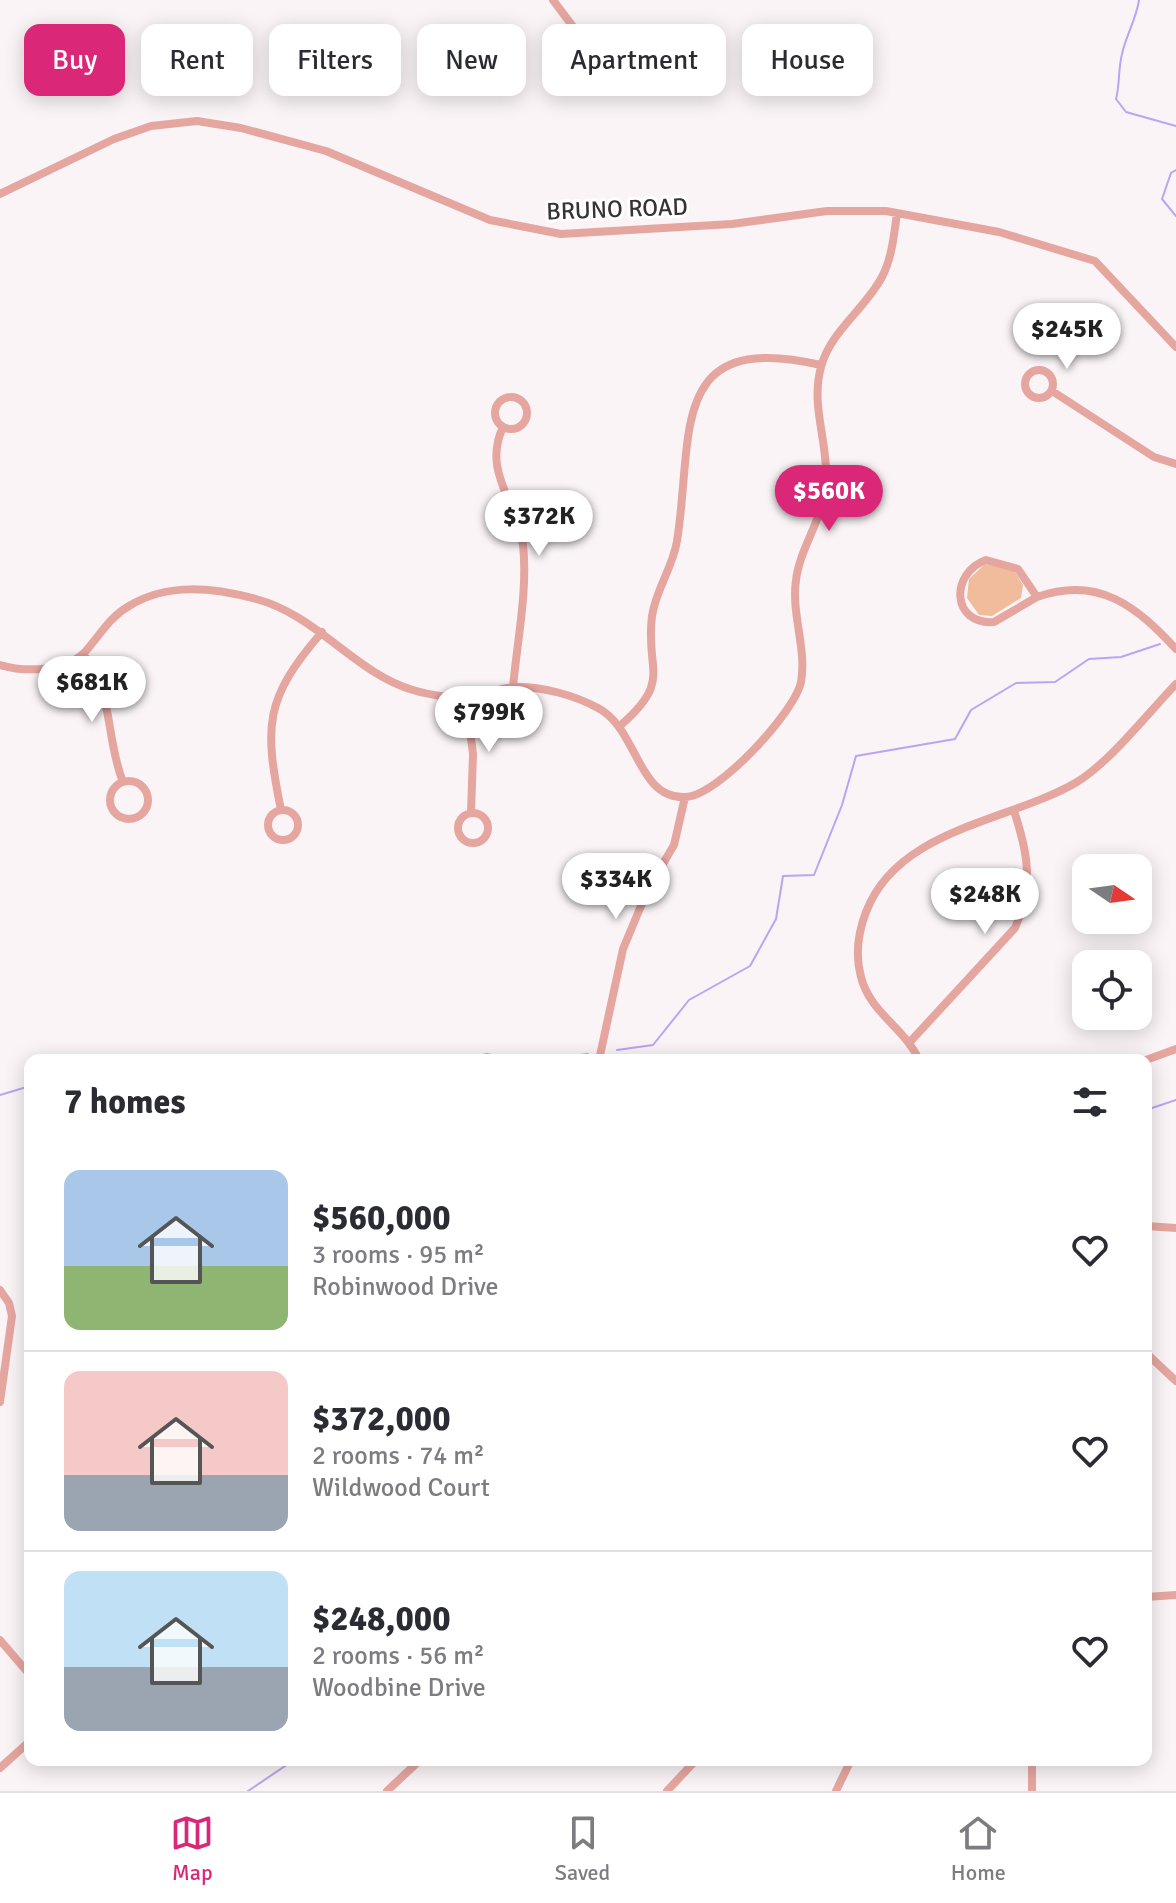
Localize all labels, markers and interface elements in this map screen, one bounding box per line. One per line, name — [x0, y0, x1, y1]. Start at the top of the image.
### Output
chip: Buy — [24, 24, 125, 96]
chip: Rent — [141, 24, 253, 96]
chip: Filters — [269, 24, 401, 96]
chip: New — [417, 24, 526, 96]
chip: Apartment — [542, 24, 726, 96]
chip: House — [742, 24, 873, 96]
street label: BRUNO ROAD — [546, 192, 688, 226]
pin: $245K — [1011, 303, 1123, 371]
text: $245K — [1031, 313, 1103, 345]
pin: $560K — [773, 465, 885, 533]
text: $560K — [793, 475, 865, 507]
pin: $372K — [483, 490, 595, 558]
text: $372K — [503, 500, 575, 532]
pin: $681K — [36, 656, 148, 724]
text: $681K — [56, 666, 128, 698]
pin: $799K — [433, 686, 545, 754]
text: $799K — [453, 696, 525, 728]
pin: $334K — [560, 853, 672, 921]
north arrow — [1072, 854, 1152, 934]
map controls — [1072, 854, 1152, 1030]
text: $334K — [580, 863, 652, 895]
pin: $248K — [929, 868, 1041, 936]
text: $248K — [949, 878, 1021, 910]
button: locate — [1072, 950, 1152, 1030]
icon: filters — [1068, 1080, 1112, 1124]
text: 7 homes — [64, 1081, 185, 1123]
text: $560,000 — [312, 1197, 451, 1239]
icon: home — [128, 1202, 224, 1298]
icon: heart — [1068, 1228, 1112, 1272]
text: 3 rooms · 95 m² — [312, 1239, 485, 1271]
text: Robinwood Drive — [312, 1271, 498, 1303]
text: $372,000 — [312, 1398, 451, 1440]
icon: home — [128, 1403, 224, 1499]
icon: heart — [1068, 1429, 1112, 1473]
text: 2 rooms · 74 m² — [312, 1440, 485, 1472]
text: Wildwood Court — [312, 1472, 490, 1504]
text: $248,000 — [312, 1598, 451, 1640]
icon: home — [128, 1603, 224, 1699]
icon: heart — [1068, 1629, 1112, 1673]
text: 2 rooms · 56 m² — [312, 1640, 485, 1672]
text: Woodbine Drive — [312, 1672, 486, 1704]
tab: Map — [170, 1811, 214, 1886]
tab: Saved — [555, 1811, 610, 1886]
tab: Home — [951, 1811, 1006, 1886]

